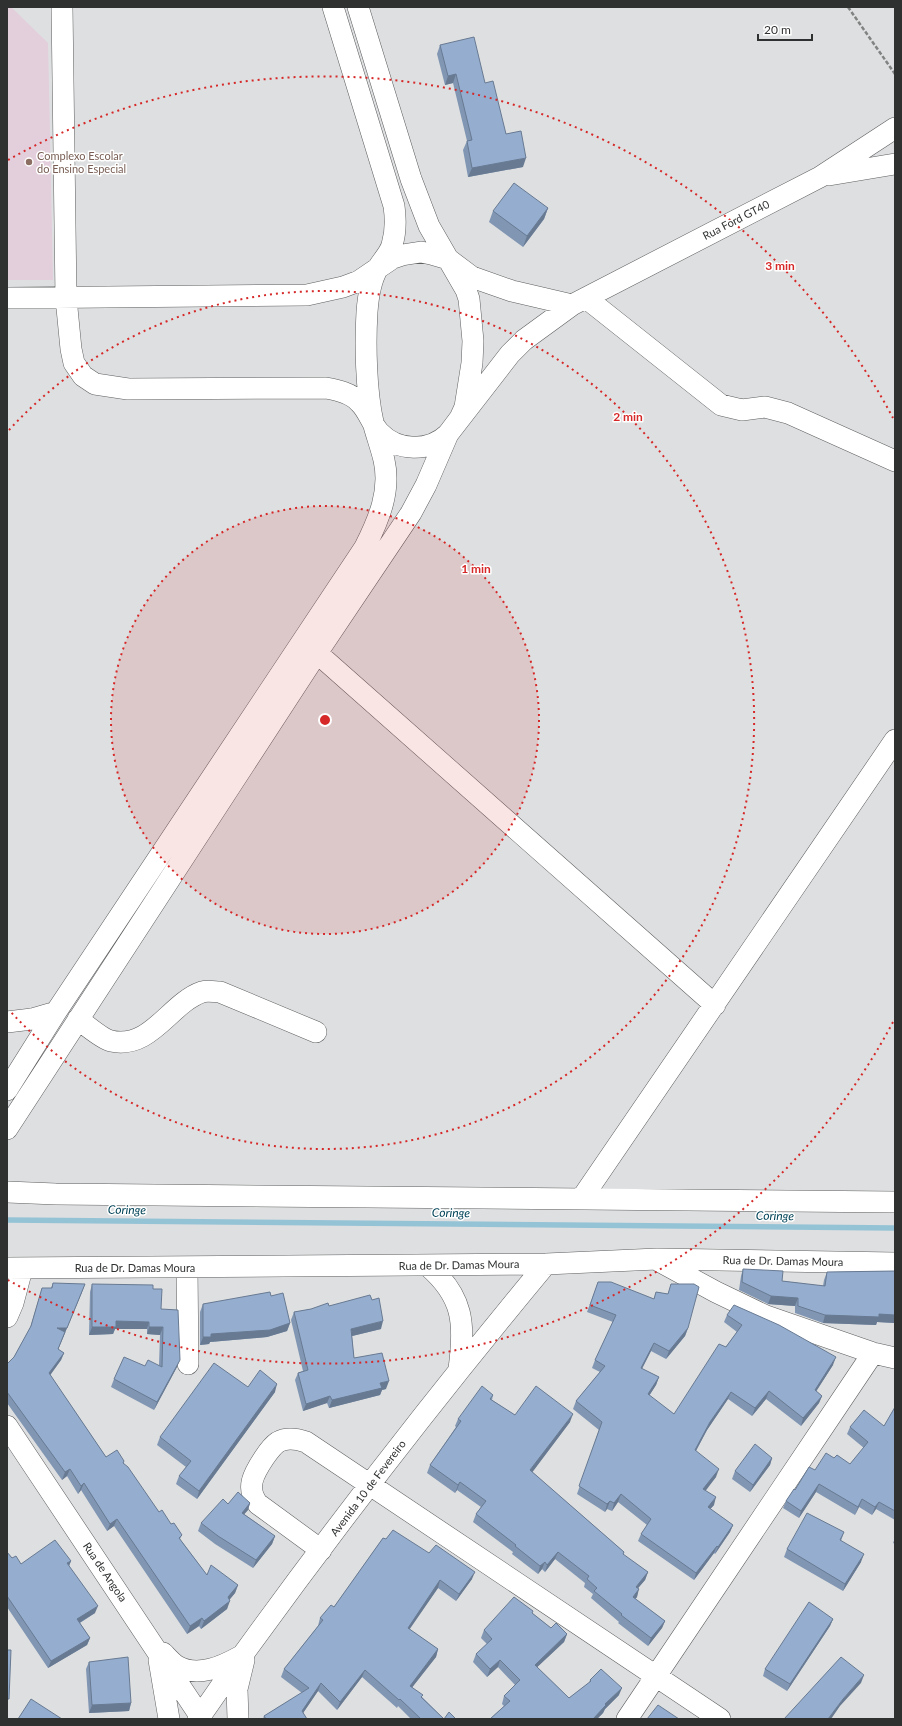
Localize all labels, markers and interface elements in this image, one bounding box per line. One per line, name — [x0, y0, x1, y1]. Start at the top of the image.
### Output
scale bar — [758, 16, 812, 42]
text: 20 m — [764, 22, 791, 37]
place label: Complexo Escolar do Ensino Especial — [37, 149, 126, 175]
marker: Complexo Escolar do Ensino Especial — [24, 157, 34, 167]
street label: Rua Ford GT40 — [700, 197, 772, 242]
text: 3 min — [765, 258, 795, 273]
text: 2 min — [613, 409, 643, 424]
text: 1 min — [461, 561, 491, 576]
centre of rings — [318, 713, 332, 727]
water label: Coringe — [108, 1202, 146, 1217]
water label: Coringe — [432, 1205, 470, 1220]
water label: Coringe — [756, 1208, 794, 1223]
street label: Rua de Dr. Damas Moura — [723, 1253, 843, 1268]
street label: Rua de Dr. Damas Moura — [399, 1257, 519, 1272]
street label: Rua de Dr. Damas Moura — [75, 1261, 195, 1274]
street label: Avenida 10 de Fevereiro — [327, 1437, 408, 1538]
street label: Rua de Angola — [81, 1539, 130, 1604]

